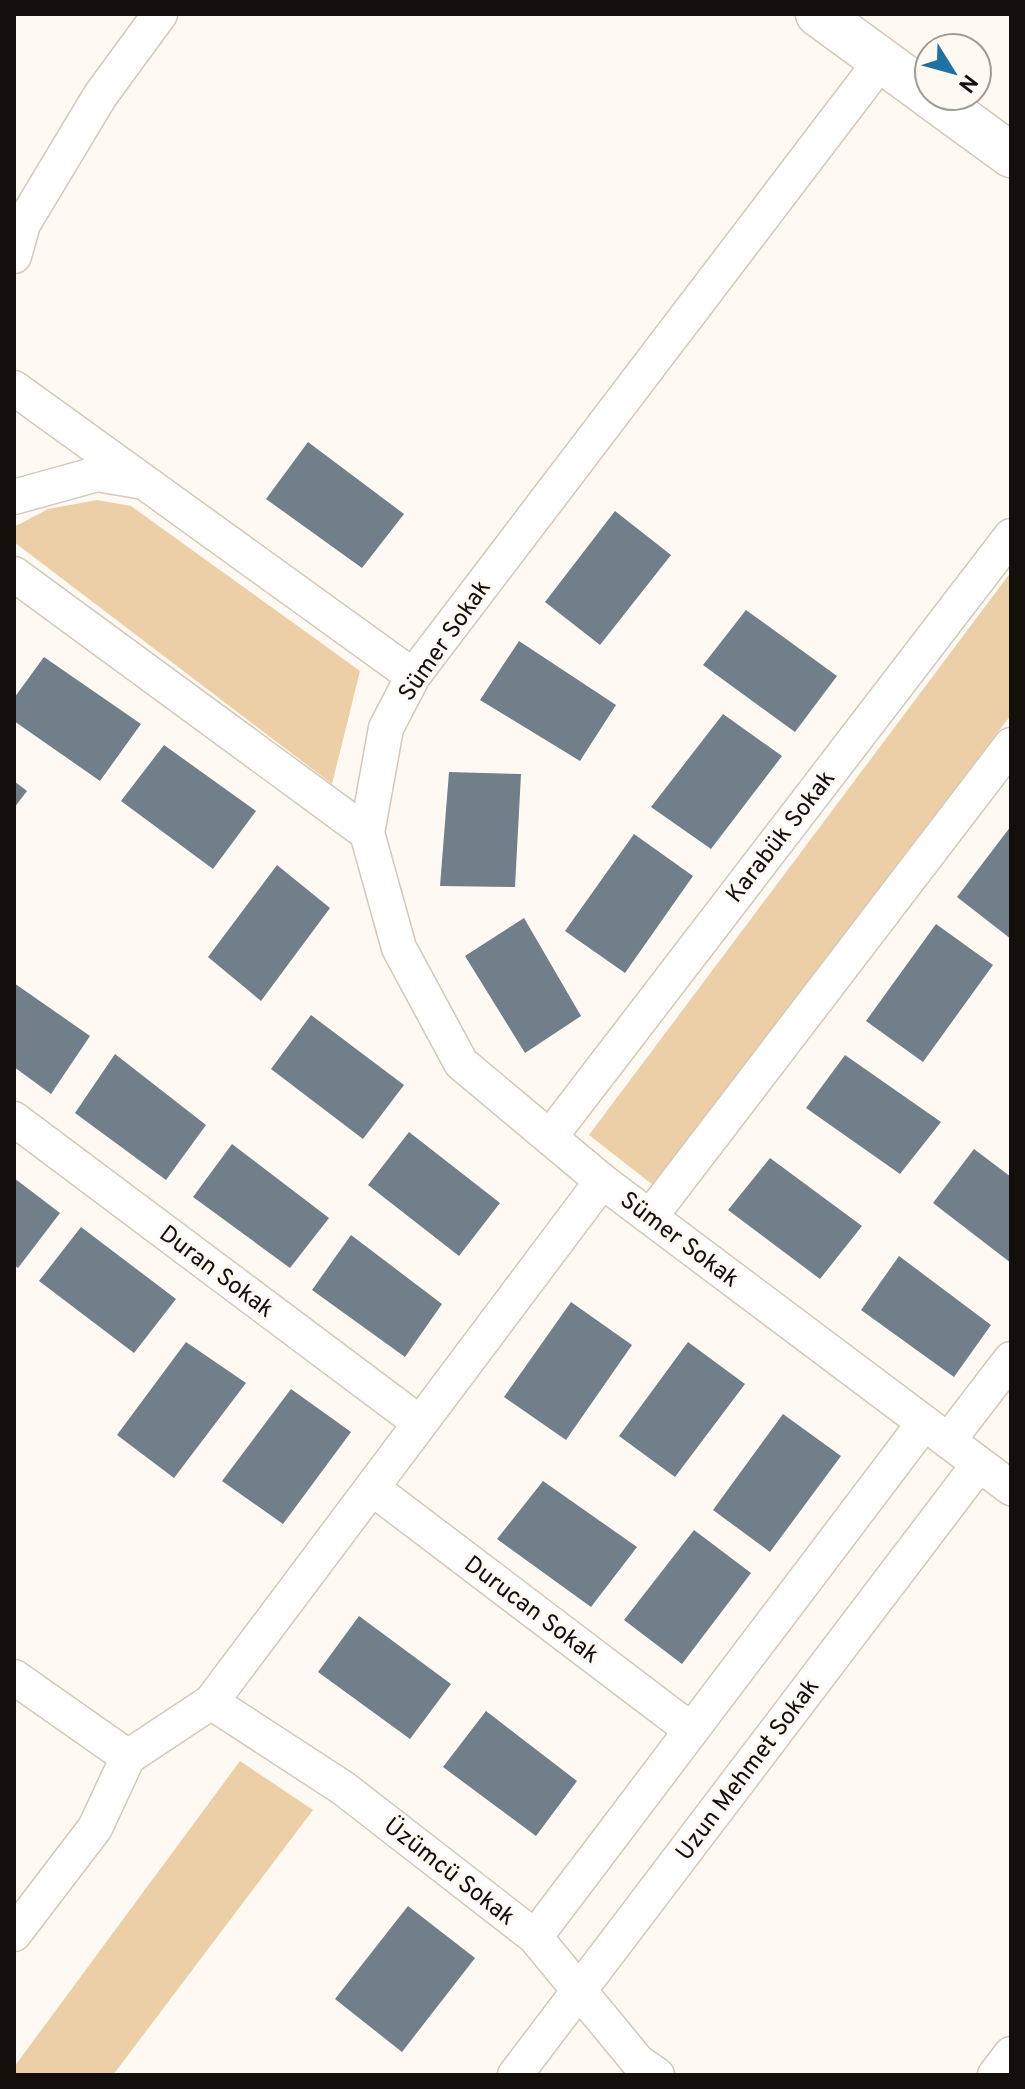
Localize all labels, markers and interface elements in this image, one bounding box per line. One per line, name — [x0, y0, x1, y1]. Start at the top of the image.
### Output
north arrow — [913, 32, 993, 112]
text: N — [951, 68, 983, 97]
street label: Sümer Sokak — [393, 575, 499, 708]
street label: Karabük Sokak — [720, 765, 843, 910]
street label: Sümer Sokak — [613, 1186, 744, 1295]
street label: Duran Sokak — [153, 1220, 279, 1325]
street label: Durucan Sokak — [457, 1550, 604, 1671]
street label: Uzun Mehmet Sokak — [670, 1673, 827, 1867]
street label: Üzümcü Sokak — [377, 1810, 522, 1933]

